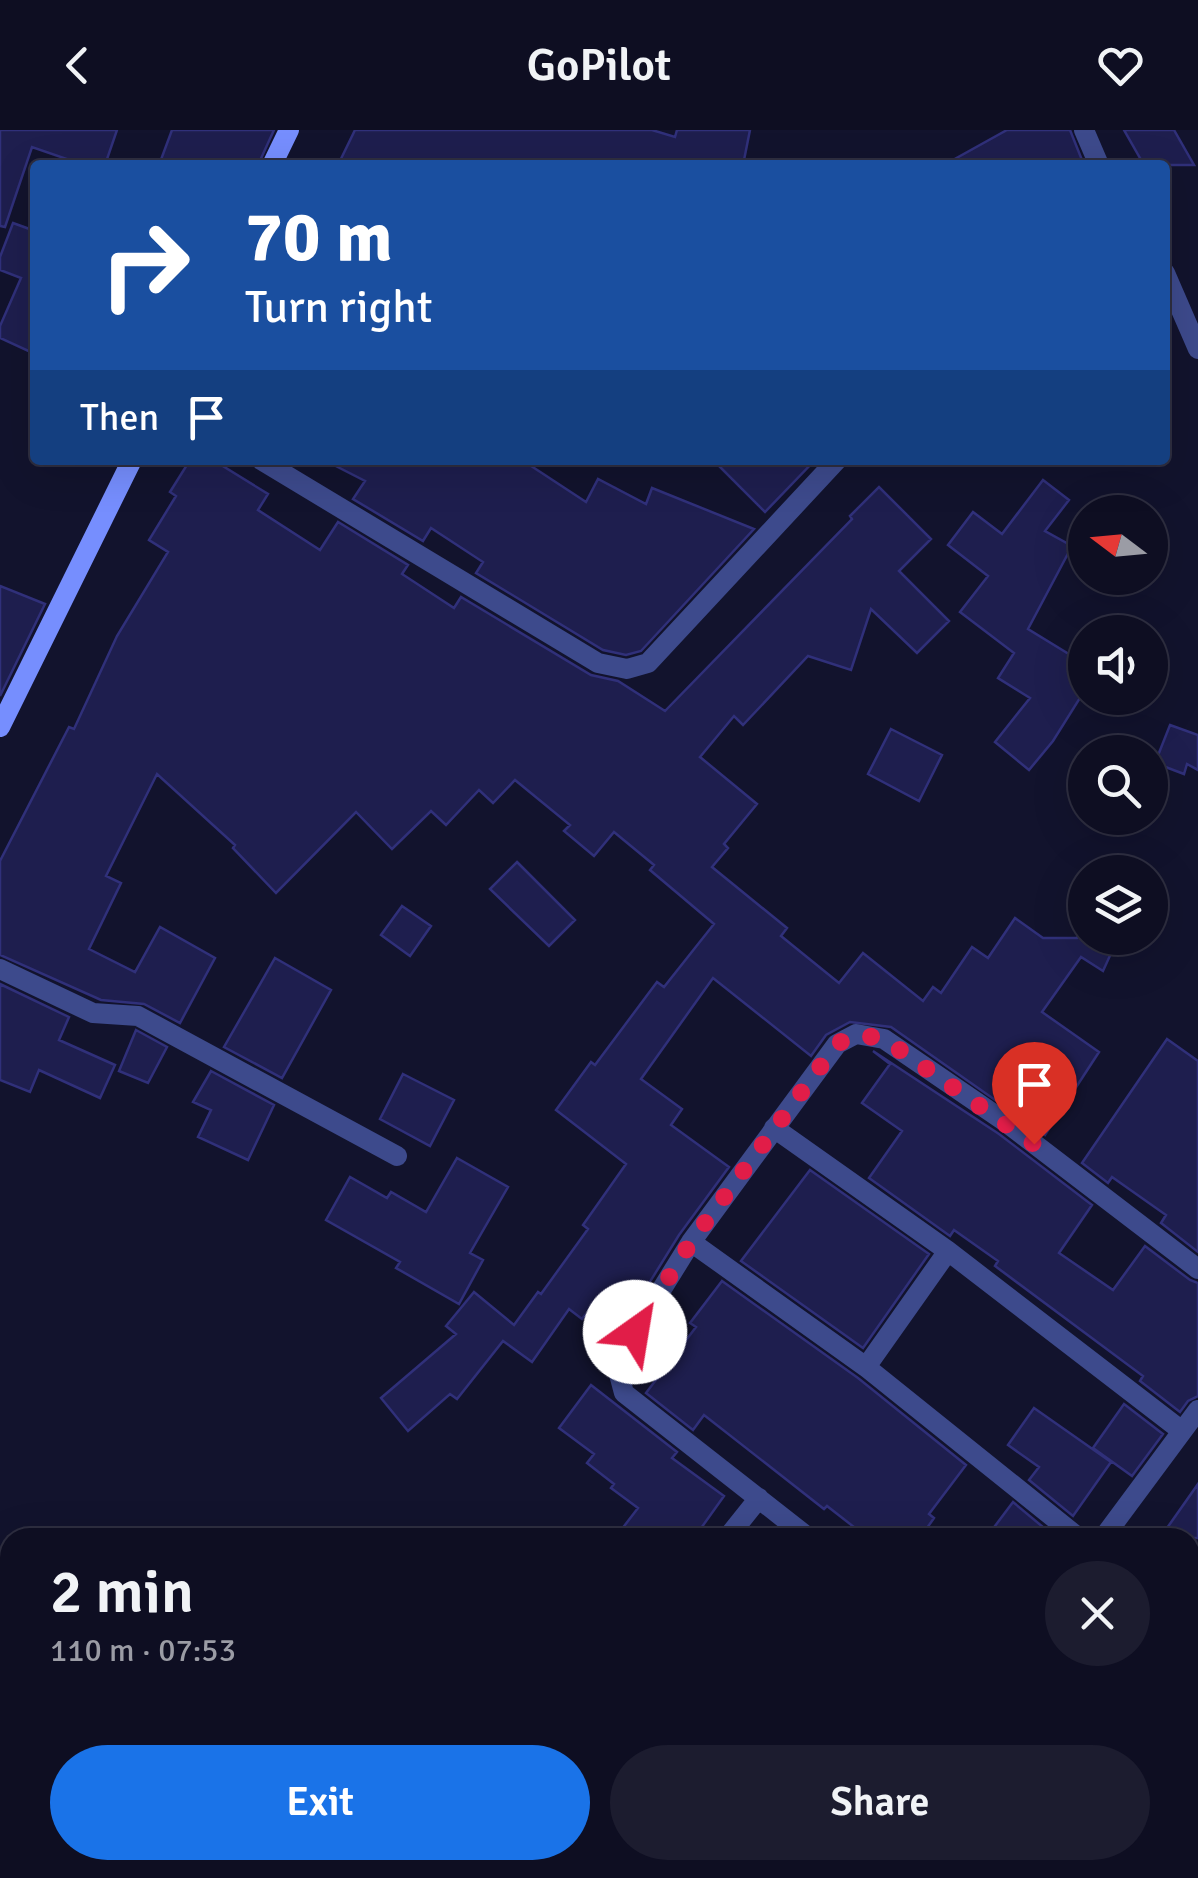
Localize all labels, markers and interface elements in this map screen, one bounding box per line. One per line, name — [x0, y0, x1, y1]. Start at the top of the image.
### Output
icon: back — [50, 38, 105, 93]
text: GoPilot — [527, 38, 671, 93]
icon: heart — [1093, 38, 1148, 93]
text: 70 m — [245, 194, 393, 280]
icon: right — [80, 200, 210, 330]
text: Turn right — [245, 280, 433, 335]
icon: arrive — [179, 390, 234, 445]
text: Then — [80, 394, 159, 441]
north arrow — [1068, 495, 1168, 595]
map controls — [1068, 495, 1168, 955]
button: sound — [1068, 615, 1168, 715]
button: search — [1068, 735, 1168, 835]
button: layers — [1068, 855, 1168, 955]
pin — [992, 1042, 1077, 1145]
icon: arrive — [1007, 1057, 1062, 1112]
position arrow — [583, 1280, 687, 1384]
text: 2 min — [50, 1556, 194, 1630]
button: close — [1045, 1561, 1150, 1666]
text: 110 m · 07:53 — [50, 1631, 236, 1670]
button: Exit — [50, 1745, 590, 1860]
button: Share — [610, 1745, 1150, 1860]

